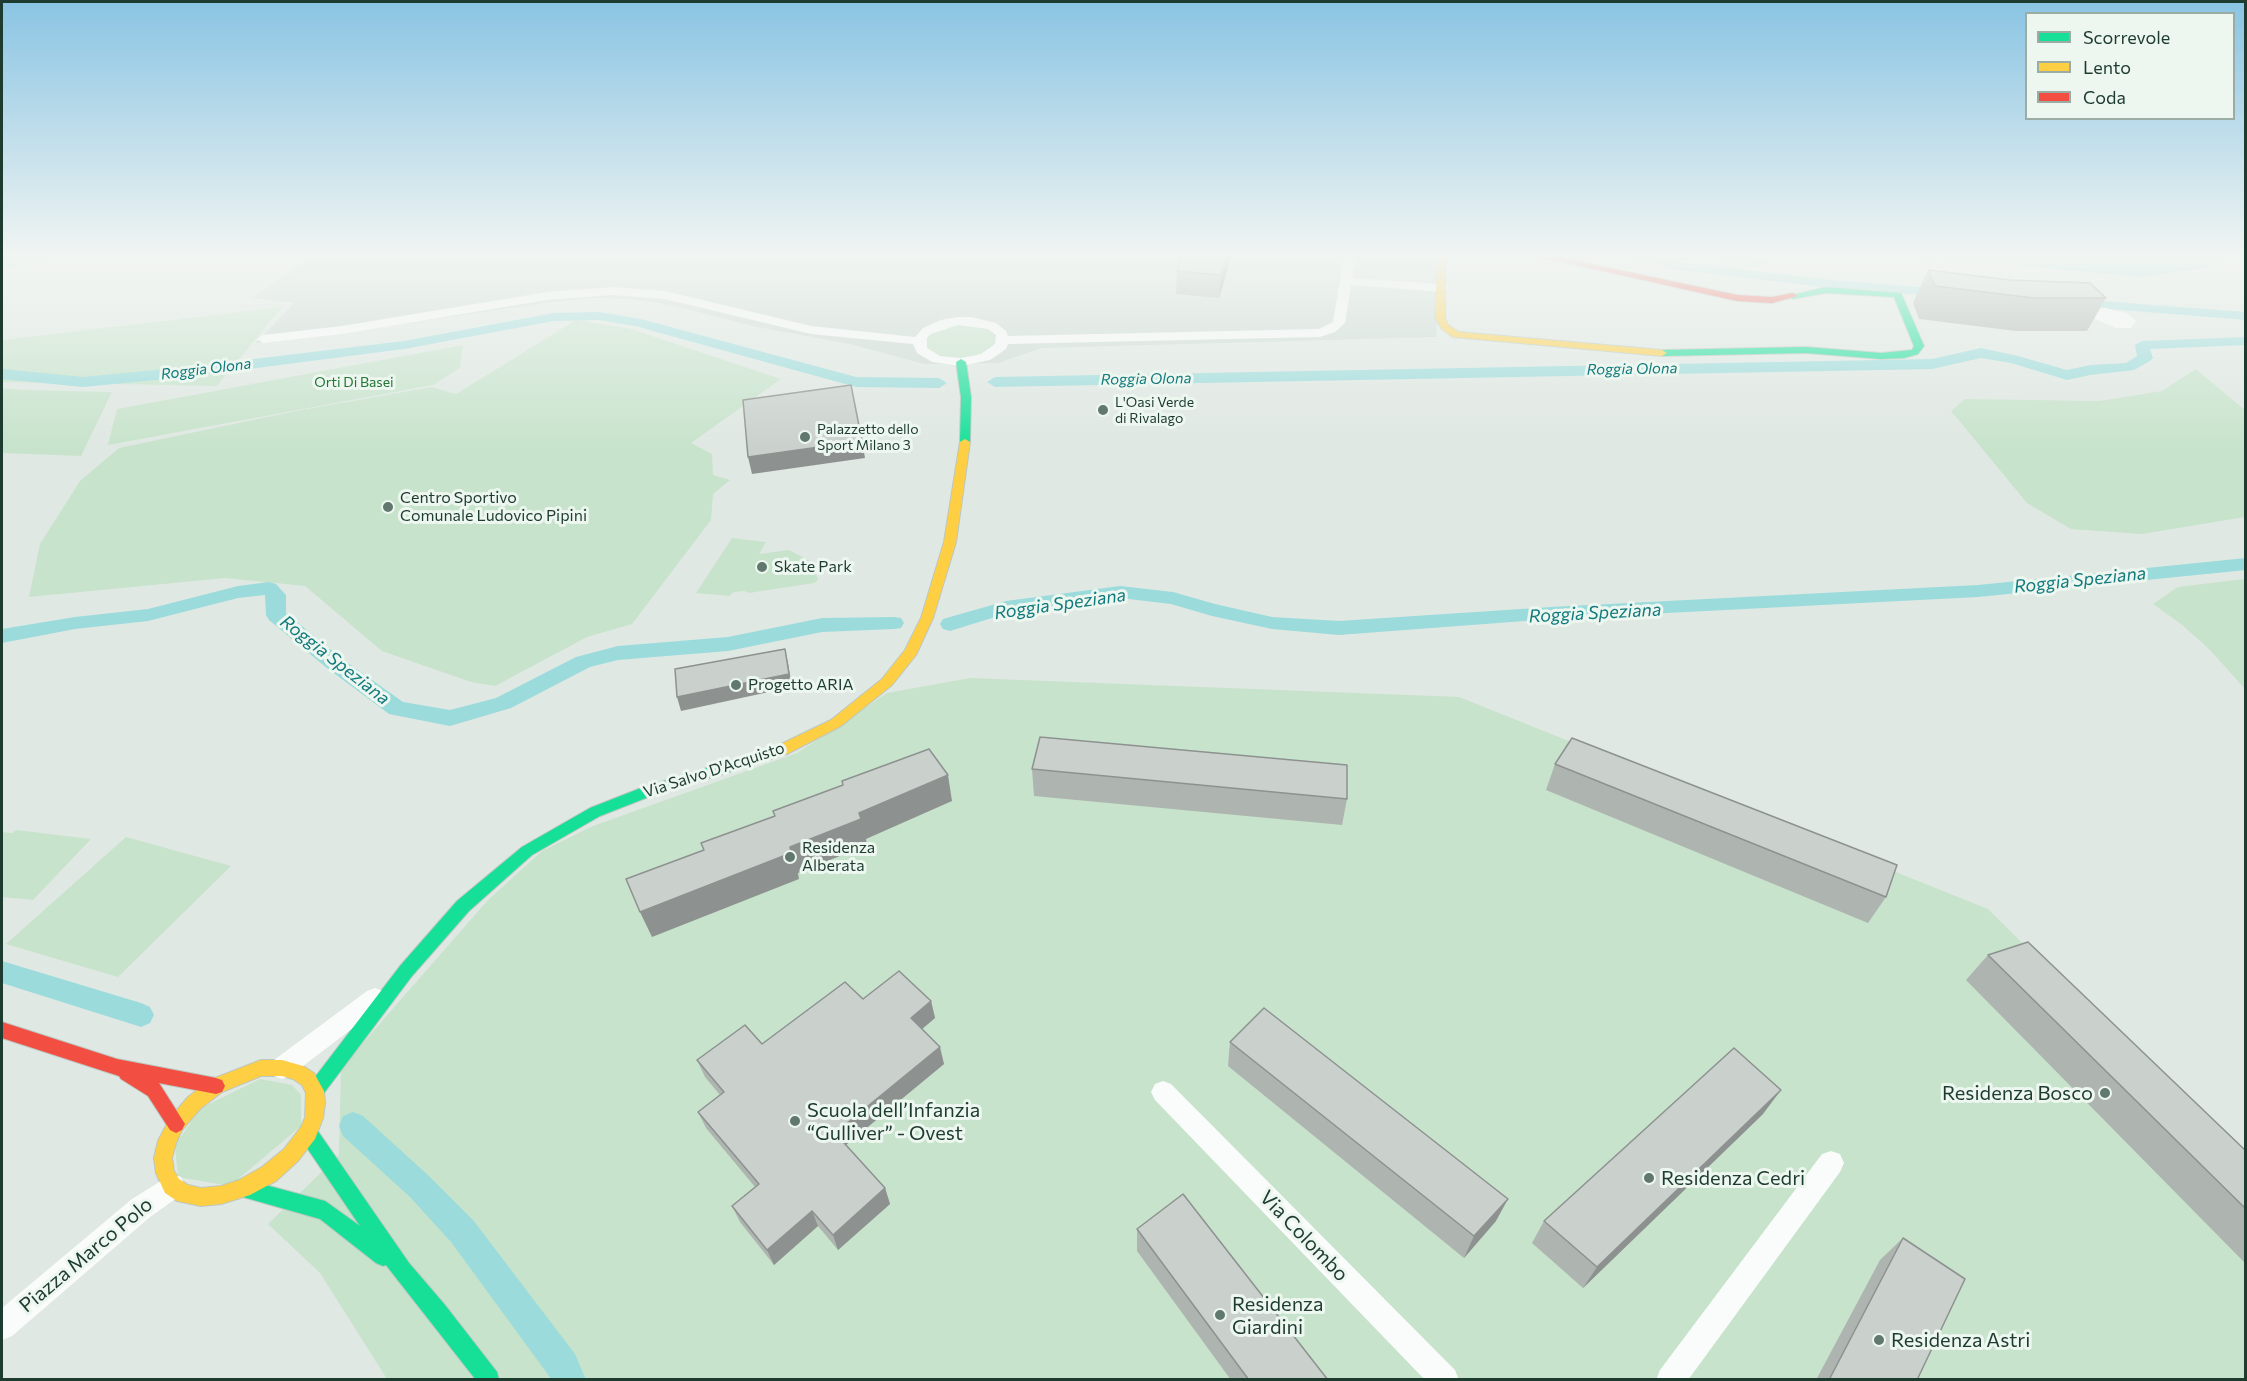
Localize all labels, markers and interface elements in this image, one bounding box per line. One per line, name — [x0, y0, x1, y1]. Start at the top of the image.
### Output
legend — [2025, 12, 2235, 120]
text: Scorrevole — [2083, 26, 2170, 48]
text: Lento — [2083, 56, 2131, 78]
text: Coda — [2083, 86, 2126, 108]
water label: Roggia Olona — [160, 355, 252, 383]
water label: Roggia Olona — [1586, 359, 1678, 379]
water label: Roggia Olona — [1100, 369, 1192, 389]
park label: Orti Di Basei — [314, 374, 394, 390]
place label: L'Oasi Verde di Rivalago — [1115, 394, 1194, 426]
marker: L'Oasi Verde di Rivalago — [1096, 403, 1110, 417]
place label: Palazzetto dello Sport Milano 3 — [817, 421, 919, 454]
marker: Palazzetto dello Sport Milano 3 — [798, 430, 812, 444]
place label: Centro Sportivo Comunale Ludovico Pipini — [400, 488, 587, 526]
marker: Centro Sportivo Comunale Ludovico Pipini — [381, 500, 395, 514]
place label: Skate Park — [774, 557, 852, 577]
marker: Skate Park — [755, 560, 769, 574]
water label: Roggia Speziana — [2013, 562, 2147, 598]
water label: Roggia Speziana — [993, 584, 1127, 624]
water label: Roggia Speziana — [1528, 599, 1662, 627]
water label: Roggia Speziana — [276, 611, 394, 709]
place label: Progetto ARIA — [748, 675, 853, 695]
marker: Progetto ARIA — [729, 678, 743, 692]
street label: Via Salvo D'Acquisto — [641, 738, 787, 802]
place label: Residenza Alberata — [802, 838, 875, 876]
marker: Residenza Alberata — [783, 850, 797, 864]
place label: Residenza Bosco — [1942, 1081, 2093, 1105]
marker: Residenza Bosco — [2098, 1086, 2112, 1100]
place label: Scuola dell’Infanzia “Gulliver” - Ovest — [807, 1098, 980, 1145]
marker: Scuola dell’Infanzia “Gulliver” - Ovest — [788, 1114, 802, 1128]
place label: Residenza Cedri — [1661, 1166, 1805, 1190]
marker: Residenza Cedri — [1642, 1171, 1656, 1185]
street label: Via Colombo — [1255, 1186, 1353, 1286]
street label: Piazza Marco Polo — [15, 1192, 157, 1318]
place label: Residenza Giardini — [1232, 1292, 1323, 1339]
marker: Residenza Giardini — [1213, 1308, 1227, 1322]
place label: Residenza Astri — [1891, 1328, 2031, 1352]
marker: Residenza Astri — [1872, 1333, 1886, 1347]

